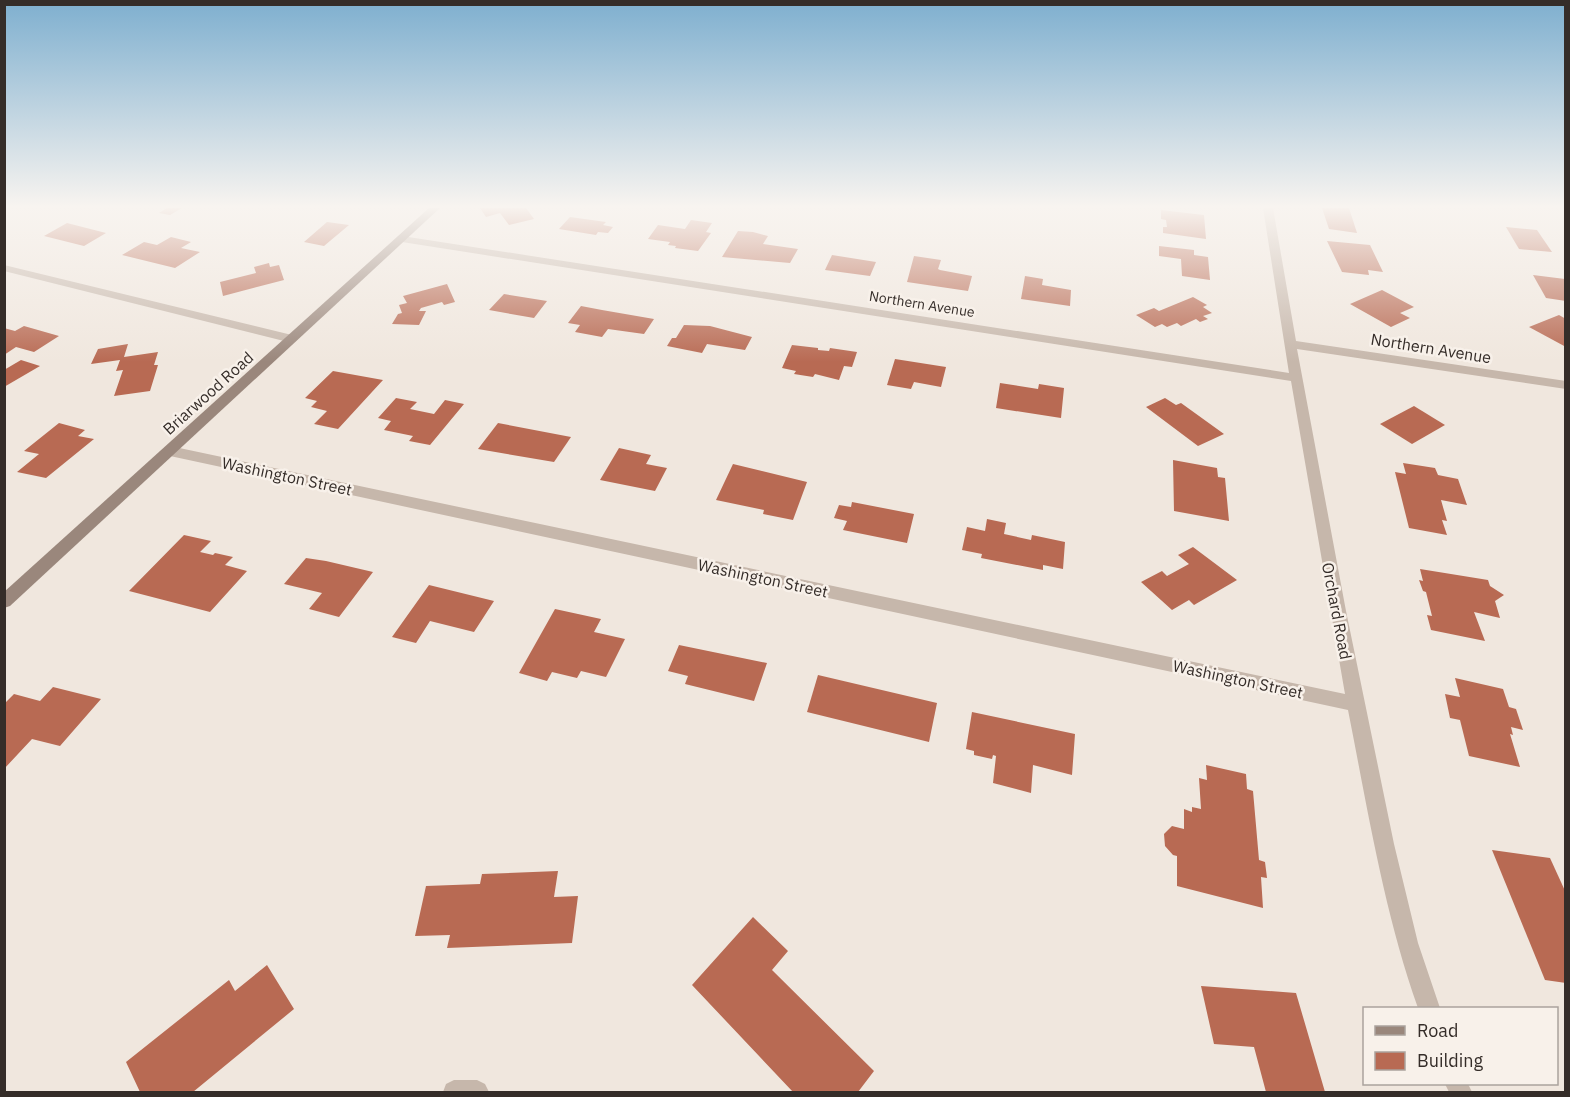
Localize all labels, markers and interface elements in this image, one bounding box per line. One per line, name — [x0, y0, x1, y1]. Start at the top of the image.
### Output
street label: Northern Avenue — [868, 287, 976, 321]
street label: Northern Avenue — [1369, 329, 1493, 367]
street label: Briarwood Road — [159, 347, 257, 439]
street label: Washington Street — [220, 452, 354, 500]
street label: Washington Street — [696, 554, 830, 602]
street label: Orchard Road — [1318, 561, 1356, 661]
street label: Washington Street — [1171, 655, 1305, 703]
legend — [1363, 1007, 1558, 1085]
text: Road — [1417, 1019, 1458, 1042]
text: Building — [1417, 1049, 1484, 1072]

